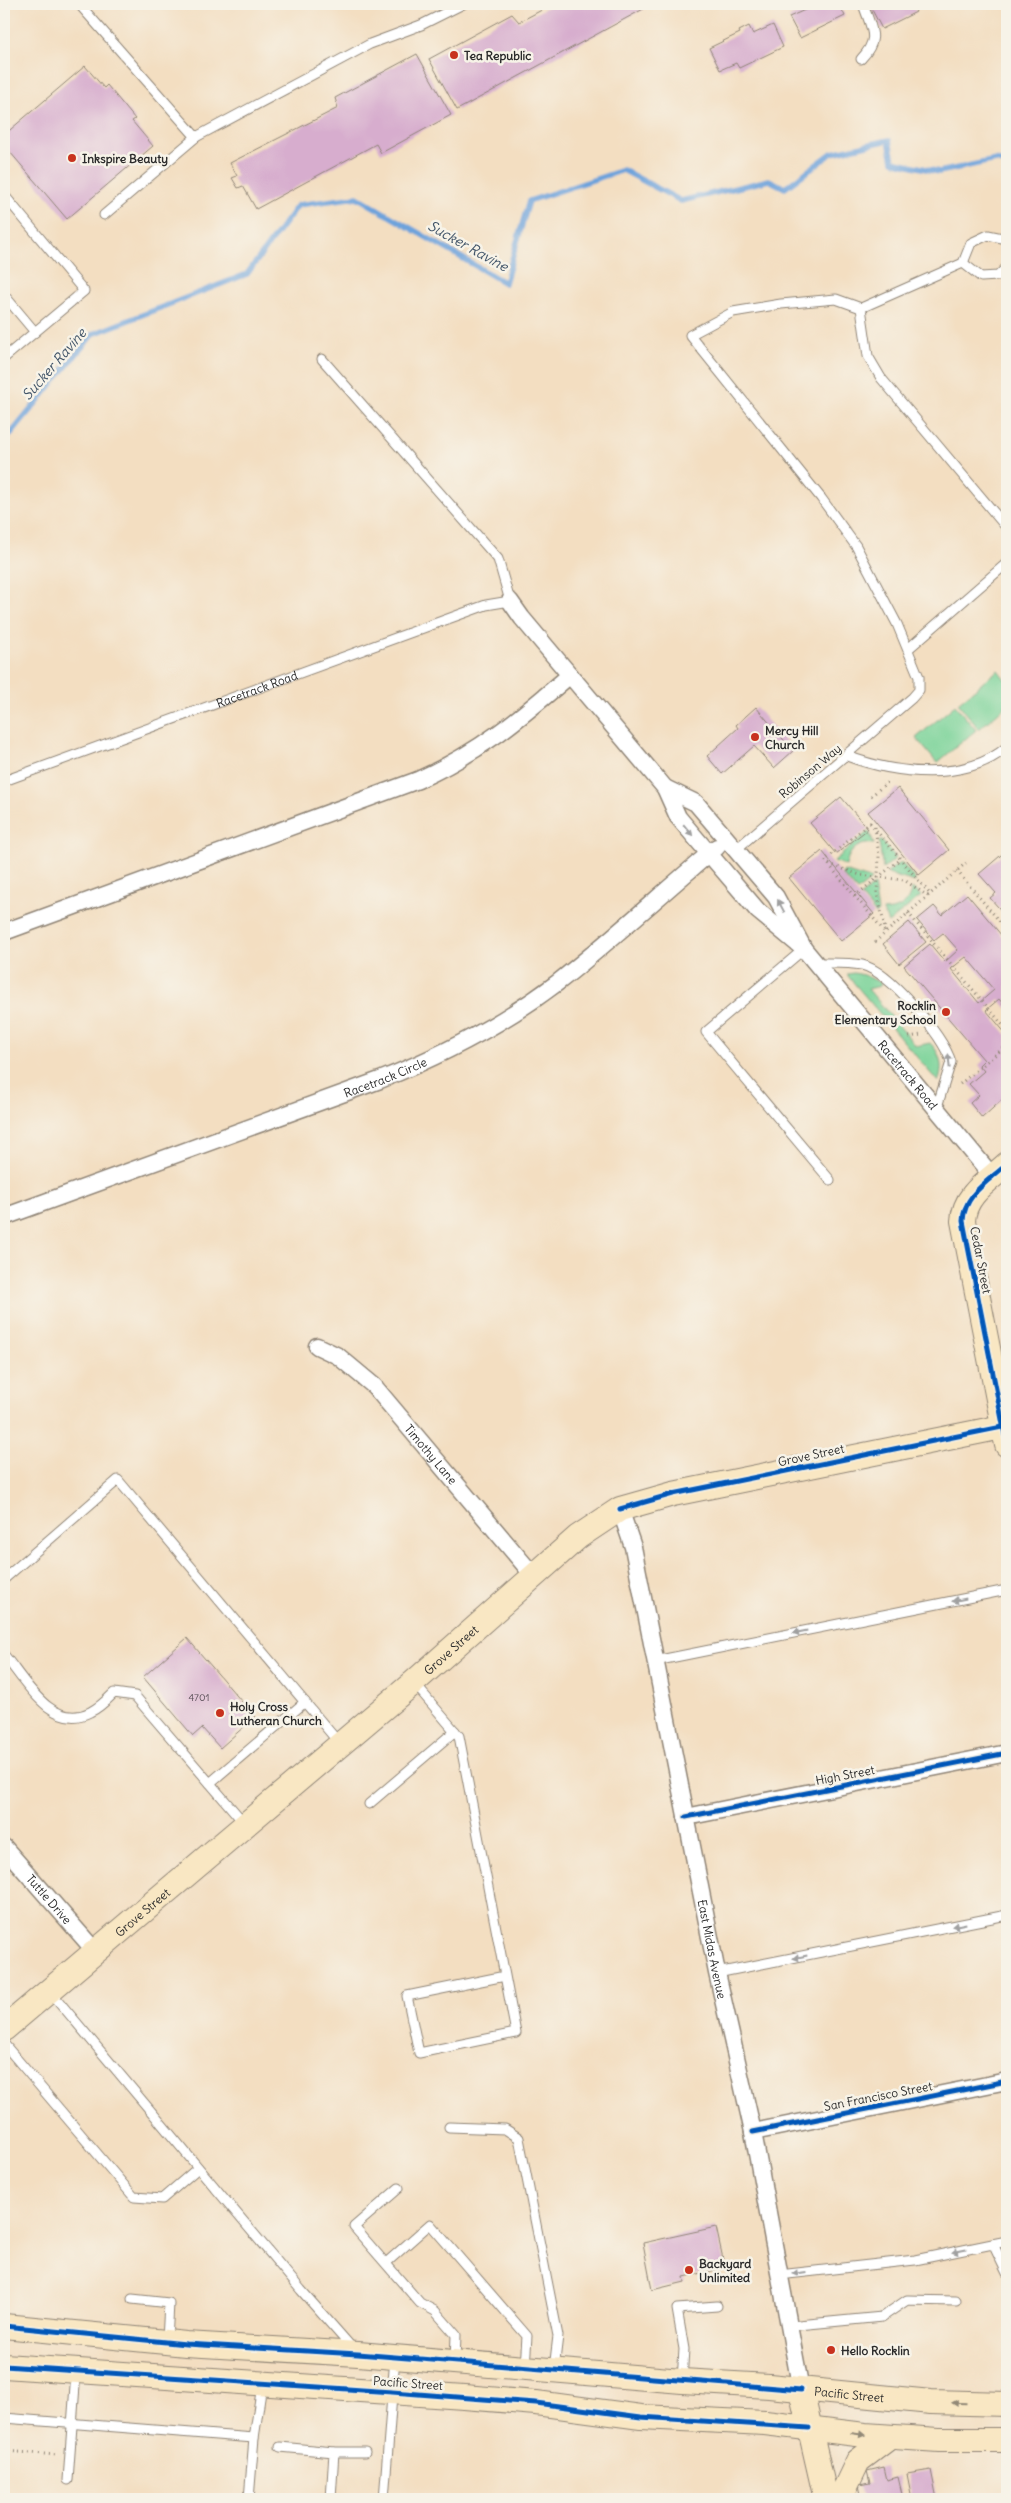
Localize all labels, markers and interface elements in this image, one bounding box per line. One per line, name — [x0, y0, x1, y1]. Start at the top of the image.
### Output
place label: Tea Republic — [464, 48, 531, 64]
marker: Tea Republic — [448, 49, 460, 61]
place label: Inkspire Beauty — [82, 151, 168, 167]
marker: Inkspire Beauty — [66, 152, 78, 164]
water label: Sucker Ravine — [425, 217, 513, 276]
water label: Sucker Ravine — [18, 323, 91, 404]
street label: Racetrack Road — [214, 667, 299, 710]
place label: Mercy Hill Church — [765, 723, 819, 752]
marker: Mercy Hill Church — [749, 731, 761, 743]
street label: Robinson Way — [776, 741, 844, 801]
one-way arrow — [683, 823, 694, 836]
one-way arrow — [777, 899, 786, 913]
place label: Rocklin Elementary School — [835, 998, 936, 1028]
marker: Rocklin Elementary School — [940, 1006, 952, 1018]
street label: Racetrack Road — [875, 1037, 941, 1112]
one-way arrow — [945, 1052, 953, 1068]
street label: Racetrack Circle — [341, 1054, 429, 1100]
street label: Cedar Street — [967, 1225, 995, 1295]
street label: Timothy Lane — [402, 1421, 461, 1487]
street label: Grove Street — [776, 1441, 846, 1469]
one-way arrow — [951, 1596, 967, 1604]
street label: Grove Street — [420, 1622, 481, 1678]
one-way arrow — [793, 1628, 808, 1636]
house number: 4701 — [188, 1691, 210, 1704]
place label: Holy Cross Lutheran Church — [230, 1699, 322, 1728]
marker: Holy Cross Lutheran Church — [214, 1707, 226, 1719]
street label: High Street — [814, 1762, 876, 1788]
street label: Tuttle Drive — [24, 1871, 75, 1927]
street label: Grove Street — [112, 1885, 173, 1940]
street label: East Midas Avenue — [695, 1898, 730, 2000]
one-way arrow — [952, 1921, 967, 1929]
one-way arrow — [793, 1953, 808, 1961]
street label: San Francisco Street — [823, 2078, 933, 2114]
one-way arrow — [951, 2247, 967, 2255]
place label: Backyard Unlimited — [699, 2256, 751, 2285]
marker: Backyard Unlimited — [683, 2264, 695, 2276]
one-way arrow — [790, 2269, 806, 2277]
place label: Hello Rocklin — [841, 2343, 910, 2358]
marker: Hello Rocklin — [825, 2344, 837, 2356]
street label: Pacific Street — [372, 2373, 444, 2393]
street label: Pacific Street — [813, 2383, 885, 2405]
one-way arrow — [950, 2399, 966, 2407]
one-way arrow — [850, 2430, 866, 2438]

